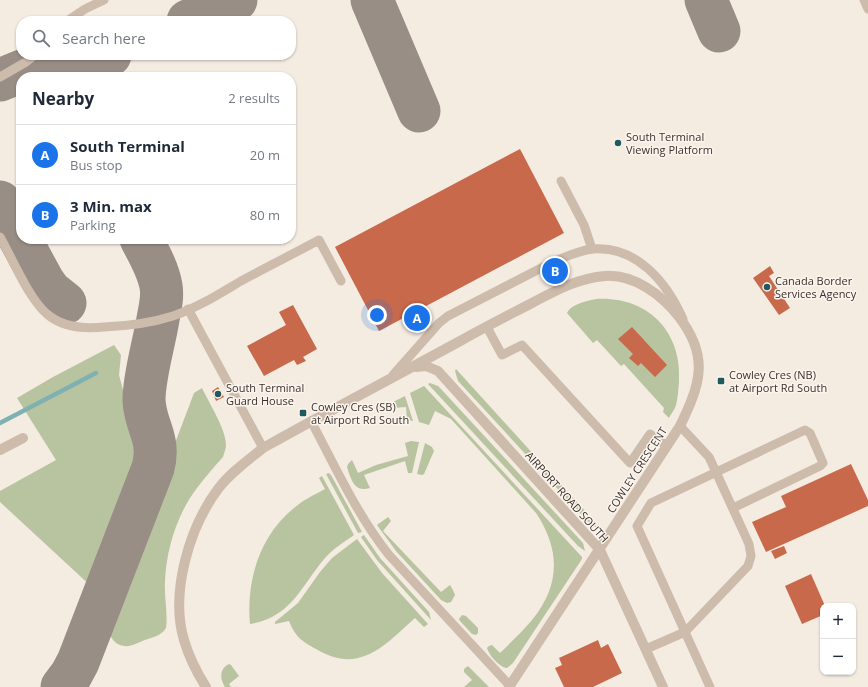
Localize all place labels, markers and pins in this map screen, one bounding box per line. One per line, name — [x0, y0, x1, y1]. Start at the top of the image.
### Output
place label: South Terminal Viewing Platform — [626, 129, 713, 157]
marker: South Terminal Viewing Platform — [613, 138, 623, 148]
pin: B — [542, 256, 568, 286]
place label: Canada Border Services Agency — [775, 273, 857, 301]
marker: Canada Border Services Agency — [762, 282, 772, 292]
pin: A — [404, 303, 430, 333]
place label: Cowley Cres (NB) at Airport Rd South — [729, 367, 827, 395]
marker: Cowley Cres (NB) at Airport Rd South — [716, 376, 726, 386]
place label: South Terminal Guard House — [226, 380, 304, 408]
marker: South Terminal Guard House — [213, 389, 223, 399]
place label: Cowley Cres (SB) at Airport Rd South — [311, 399, 409, 427]
marker: Cowley Cres (SB) at Airport Rd South — [298, 408, 308, 418]

